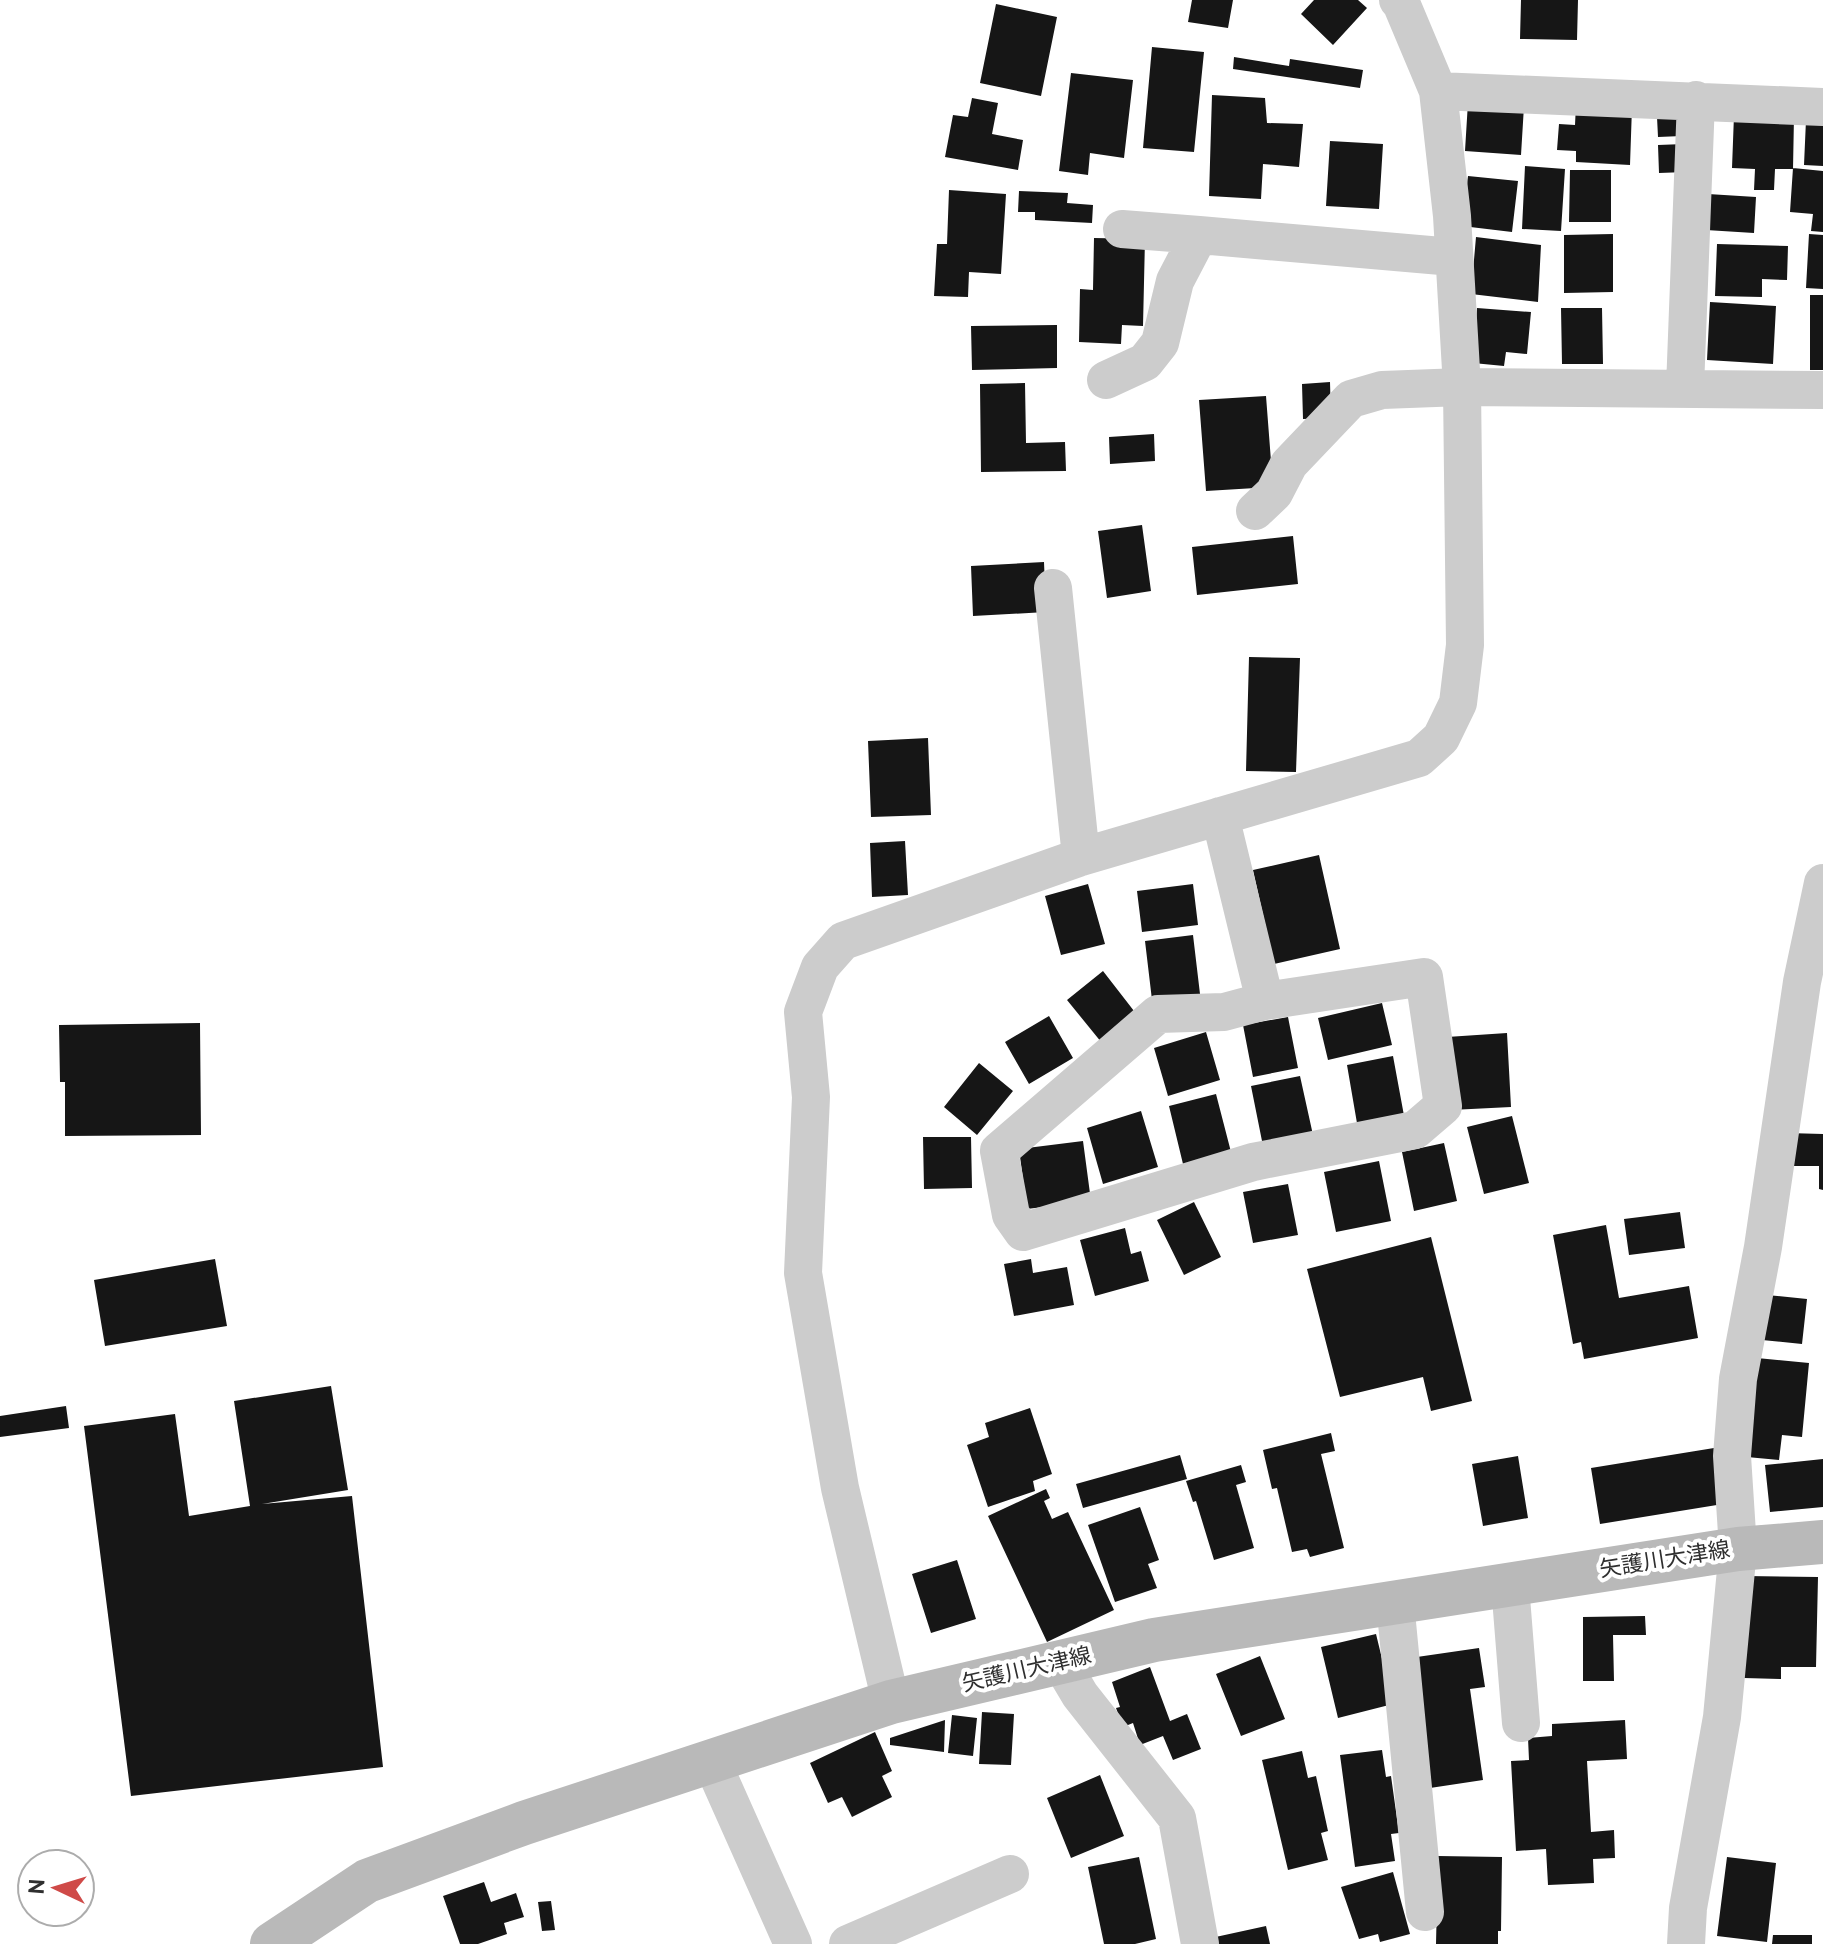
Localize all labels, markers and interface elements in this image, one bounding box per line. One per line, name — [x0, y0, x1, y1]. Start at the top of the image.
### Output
street label: 矢護川大津線 — [1598, 1537, 1732, 1585]
street label: 矢護川大津線 — [960, 1643, 1094, 1699]
north arrow — [16, 1848, 96, 1928]
text: N — [25, 1878, 53, 1896]

